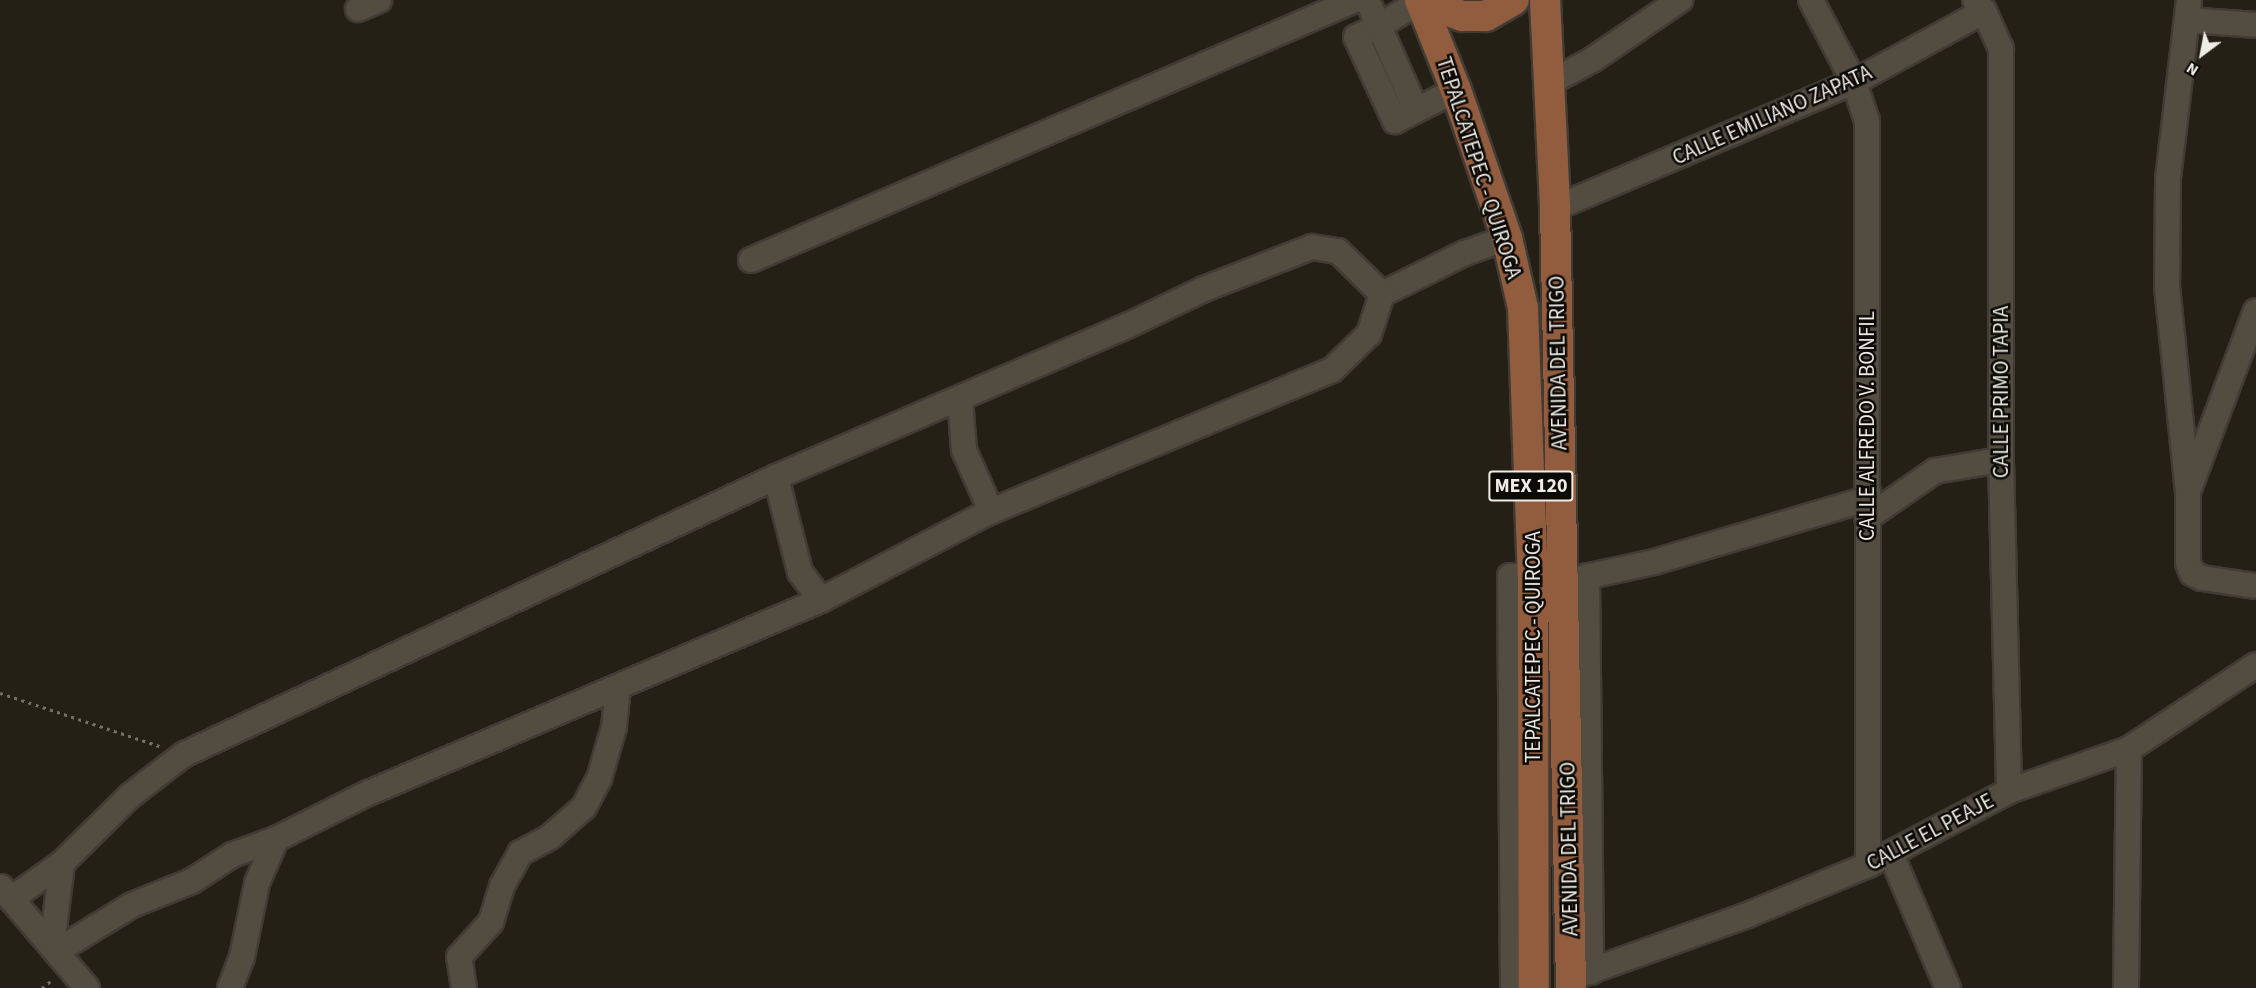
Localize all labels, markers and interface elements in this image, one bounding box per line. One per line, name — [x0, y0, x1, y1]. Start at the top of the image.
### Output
north arrow — [2172, 24, 2232, 84]
street label: TEPALCATEPEC - QUIROGA — [1431, 54, 1527, 282]
text: N — [2182, 57, 2203, 81]
street label: CALLE EMILIANO ZAPATA — [1669, 60, 1875, 170]
street label: AVENIDA DEL TRIGO — [1544, 276, 1572, 450]
street label: CALLE PRIMO TAPIA — [1988, 306, 2014, 478]
street label: CALLE ALFREDO V. BONFIL — [1854, 311, 1880, 541]
road number: MEX 120 — [1488, 469, 1574, 503]
street label: TEPALCATEPEC - QUIROGA — [1520, 531, 1546, 763]
street label: AVENIDA DEL TRIGO — [1555, 762, 1583, 936]
street label: CALLE EL PEAJE — [1862, 788, 1998, 876]

